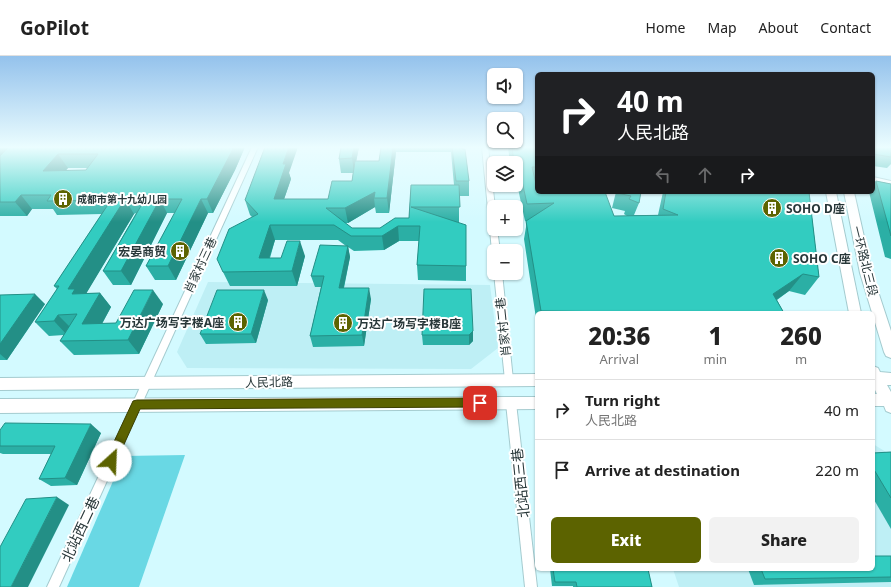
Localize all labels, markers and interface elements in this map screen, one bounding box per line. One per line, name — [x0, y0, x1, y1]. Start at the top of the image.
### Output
text: GoPilot — [20, 15, 89, 41]
text: Home — [646, 18, 685, 37]
text: Map — [707, 18, 737, 37]
text: About — [759, 18, 798, 37]
text: Contact — [820, 18, 871, 37]
map controls — [487, 68, 523, 280]
button: sound — [487, 68, 523, 104]
text: 40 m — [617, 82, 684, 120]
icon: right — [551, 88, 603, 140]
button: search — [487, 112, 523, 148]
text: 人民北路 — [617, 120, 689, 144]
button: layers — [487, 156, 523, 192]
icon: left — [652, 164, 674, 186]
icon: ahead — [694, 164, 716, 186]
icon: right — [736, 164, 758, 186]
building icon: 成都市第十九幼儿园 — [52, 188, 74, 210]
place label: 成都市第十九幼儿园 — [77, 192, 167, 206]
building icon: SOHO D座 — [761, 197, 783, 219]
button: + — [487, 200, 523, 236]
place label: SOHO D座 — [786, 200, 845, 217]
street label: 一环路北三段 — [848, 224, 882, 298]
street label: 肖家村三巷 — [180, 234, 220, 296]
building icon: 宏晏商贸 — [169, 240, 191, 262]
place label: 宏晏商贸 — [118, 243, 166, 260]
button: − — [487, 244, 523, 280]
building icon: SOHO C座 — [768, 247, 790, 269]
place label: SOHO C座 — [793, 250, 851, 267]
street label: 肖家村二巷 — [491, 296, 515, 358]
building icon: 万达广场写字楼A座 — [227, 311, 249, 333]
building icon: 万达广场写字楼B座 — [332, 312, 354, 334]
place label: 万达广场写字楼A座 — [120, 314, 224, 331]
place label: 万达广场写字楼B座 — [357, 315, 461, 332]
text: 20:36 — [588, 319, 650, 352]
text: 1 — [708, 319, 722, 352]
text: 260 — [780, 319, 822, 352]
text: Arrival — [599, 350, 639, 368]
text: min — [704, 350, 727, 368]
text: m — [795, 350, 807, 368]
street label: 人民北路 — [245, 373, 293, 391]
pin — [463, 386, 497, 420]
text: Turn right — [585, 390, 660, 410]
icon: arrive — [469, 392, 491, 414]
icon: right — [551, 399, 573, 421]
text: 40 m — [824, 400, 859, 420]
text: 人民北路 — [585, 411, 637, 429]
position arrow — [90, 440, 132, 482]
street label: 北站西三巷 — [507, 447, 533, 519]
icon: arrive — [551, 459, 573, 481]
text: Arrive at destination — [585, 460, 740, 480]
text: 220 m — [815, 460, 859, 480]
street label: 北站西二巷 — [57, 493, 103, 565]
button: Exit — [551, 517, 701, 563]
button: Share — [709, 517, 859, 563]

